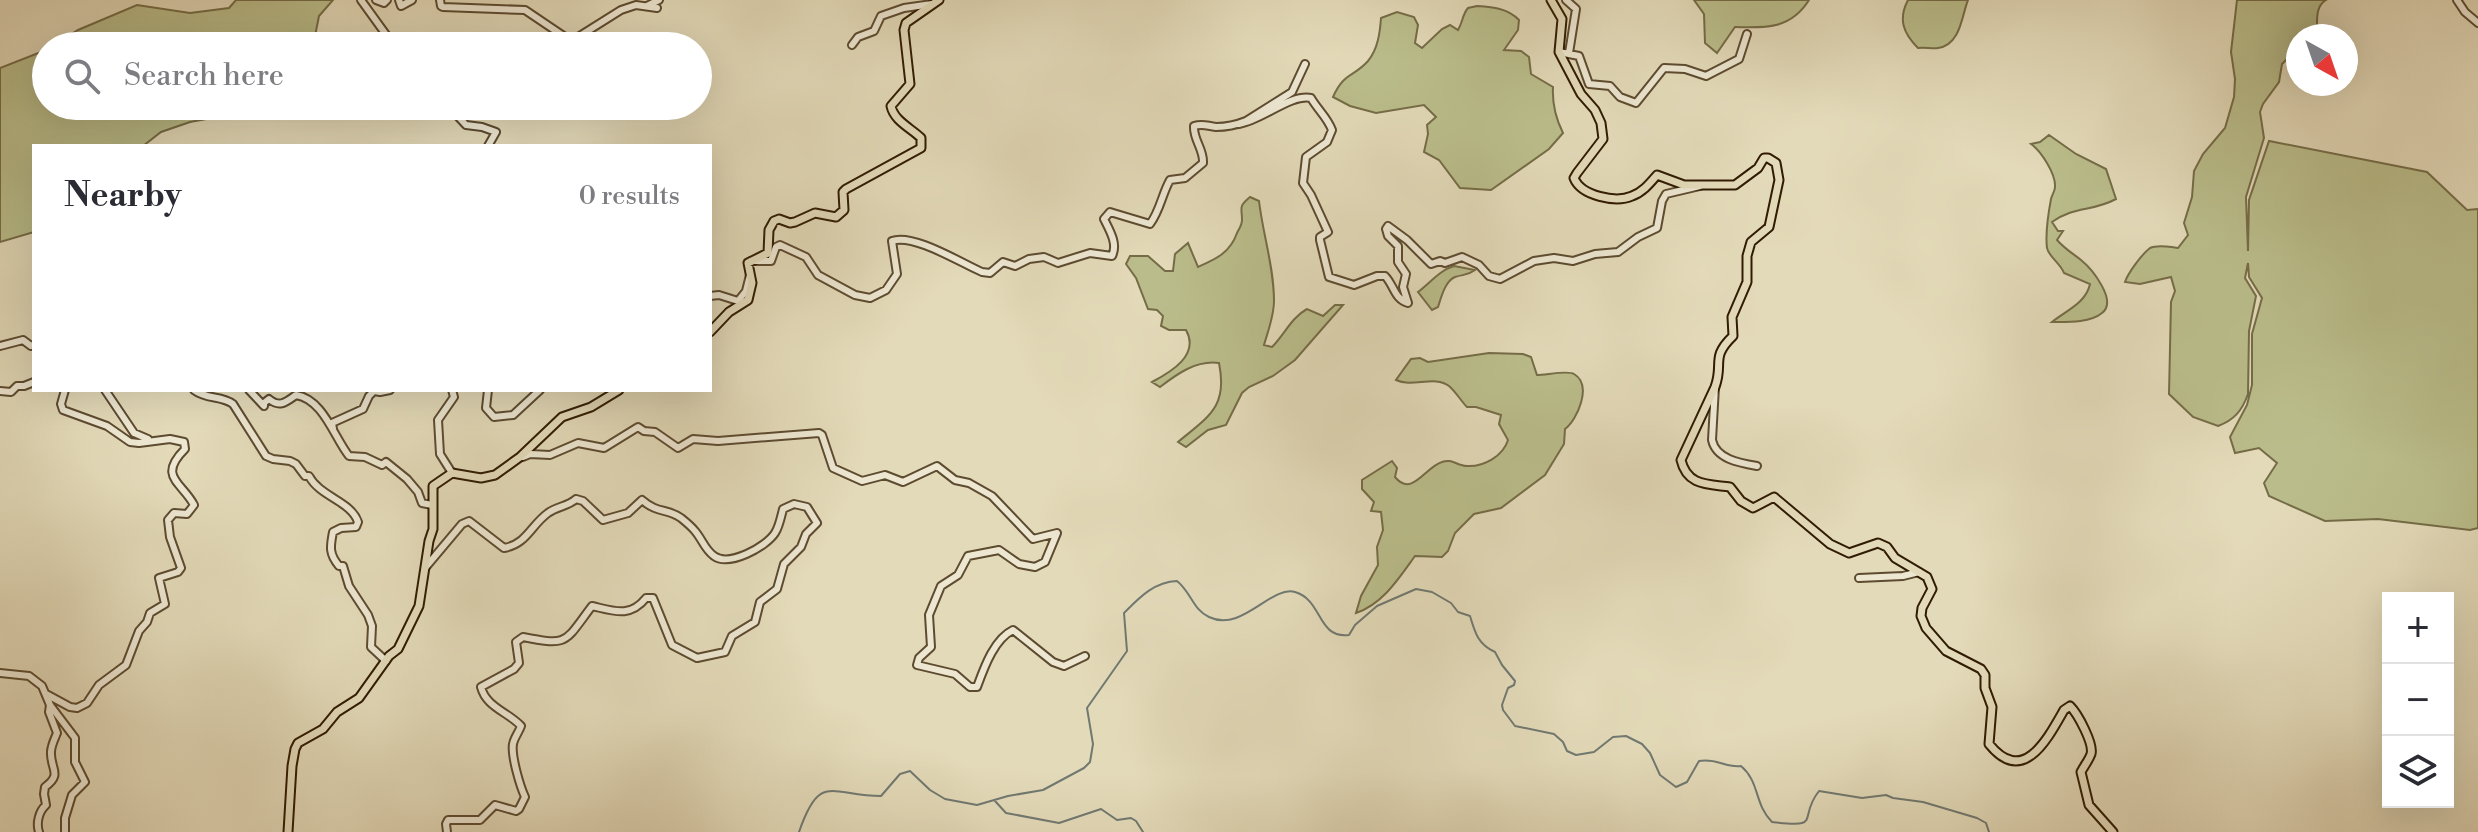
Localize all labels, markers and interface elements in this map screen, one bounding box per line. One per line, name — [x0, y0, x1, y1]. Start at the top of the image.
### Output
north arrow — [2286, 24, 2358, 96]
search box — [32, 32, 712, 120]
icon: search — [60, 54, 104, 98]
text: Search here — [124, 57, 284, 95]
text: Nearby — [64, 175, 182, 217]
text: 0 results — [579, 180, 680, 212]
map controls — [2382, 592, 2454, 808]
button: + — [2382, 592, 2454, 664]
button: − — [2382, 664, 2454, 736]
button: layers — [2382, 736, 2454, 808]

